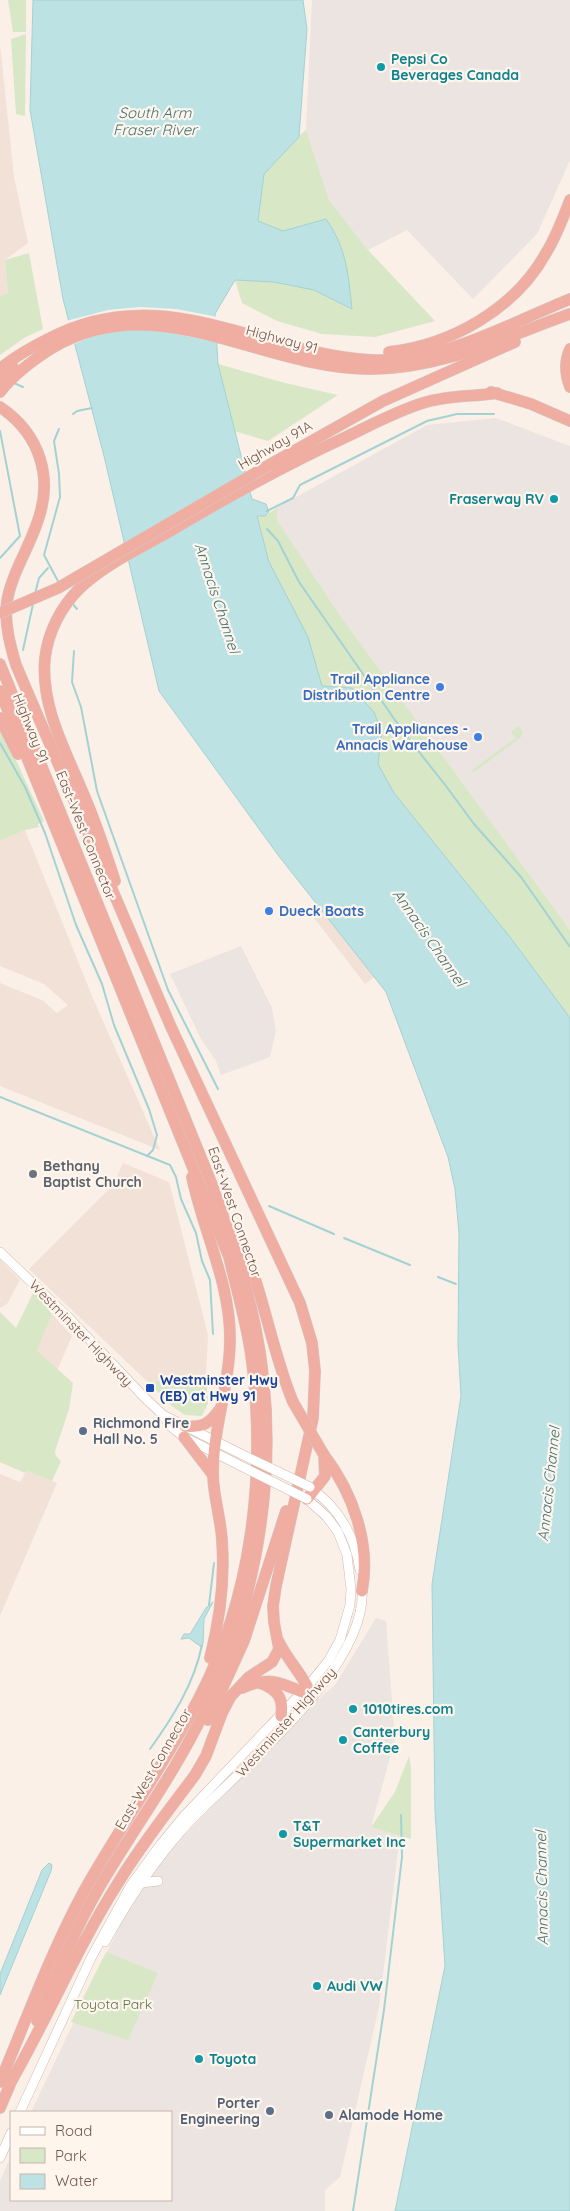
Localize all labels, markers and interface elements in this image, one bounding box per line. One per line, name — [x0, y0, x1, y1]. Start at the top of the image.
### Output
place label: Pepsi Co Beverages Canada — [391, 50, 519, 84]
marker: Pepsi Co Beverages Canada — [375, 61, 387, 73]
water label: South Arm Fraser River — [113, 103, 199, 139]
street label: Highway 91 — [244, 321, 320, 357]
street label: Highway 91A — [235, 417, 315, 473]
place label: Fraserway RV — [449, 490, 544, 508]
marker: Fraserway RV — [548, 493, 560, 505]
water label: Annacis Channel — [191, 540, 245, 657]
place label: Trail Appliance Distribution Centre — [303, 670, 430, 704]
marker: Trail Appliance Distribution Centre — [434, 681, 446, 693]
street label: Highway 91 — [9, 690, 53, 766]
place label: Trail Appliances - Annacis Warehouse — [336, 720, 468, 754]
marker: Trail Appliances - Annacis Warehouse — [472, 731, 484, 743]
street label: East-West Connector — [52, 768, 120, 902]
water label: Annacis Channel — [389, 885, 471, 991]
place label: Dueck Boats — [279, 902, 364, 920]
marker: Dueck Boats — [263, 905, 275, 917]
street label: East-West Connector — [204, 1144, 266, 1280]
place label: Bethany Baptist Church — [43, 1157, 142, 1191]
marker: Bethany Baptist Church — [27, 1168, 39, 1180]
street label: Westminster Highway — [25, 1276, 137, 1390]
place label: Westminster Hwy (EB) at Hwy 91 — [160, 1371, 278, 1405]
marker: Westminster Hwy (EB) at Hwy 91 — [144, 1382, 156, 1394]
place label: Richmond Fire Hall No. 5 — [93, 1414, 189, 1448]
water label: Annacis Channel — [533, 1424, 564, 1542]
marker: Richmond Fire Hall No. 5 — [77, 1425, 89, 1437]
street label: Westminster Highway — [232, 1663, 340, 1781]
place label: 1010tires.com — [363, 1700, 453, 1718]
marker: 1010tires.com — [347, 1703, 359, 1715]
street label: East-West Connector — [111, 1705, 195, 1833]
place label: Canterbury Coffee — [353, 1723, 430, 1757]
marker: Canterbury Coffee — [337, 1734, 349, 1746]
place label: T&T Supermarket Inc — [293, 1817, 406, 1851]
marker: T&T Supermarket Inc — [277, 1828, 289, 1840]
water label: Annacis Channel — [531, 1829, 552, 1946]
place label: Audi VW — [327, 1977, 383, 1995]
marker: Audi VW — [311, 1980, 323, 1992]
park label: Toyota Park — [74, 1995, 152, 2013]
place label: Toyota — [209, 2050, 256, 2068]
marker: Toyota — [193, 2053, 205, 2065]
place label: Porter Engineering — [180, 2094, 260, 2128]
marker: Porter Engineering — [264, 2105, 276, 2117]
place label: Alamode Home — [339, 2106, 443, 2124]
marker: Alamode Home — [323, 2109, 335, 2121]
legend — [10, 2111, 172, 2201]
text: Road — [55, 2121, 92, 2140]
text: Park — [55, 2146, 87, 2165]
text: Water — [55, 2171, 98, 2190]

